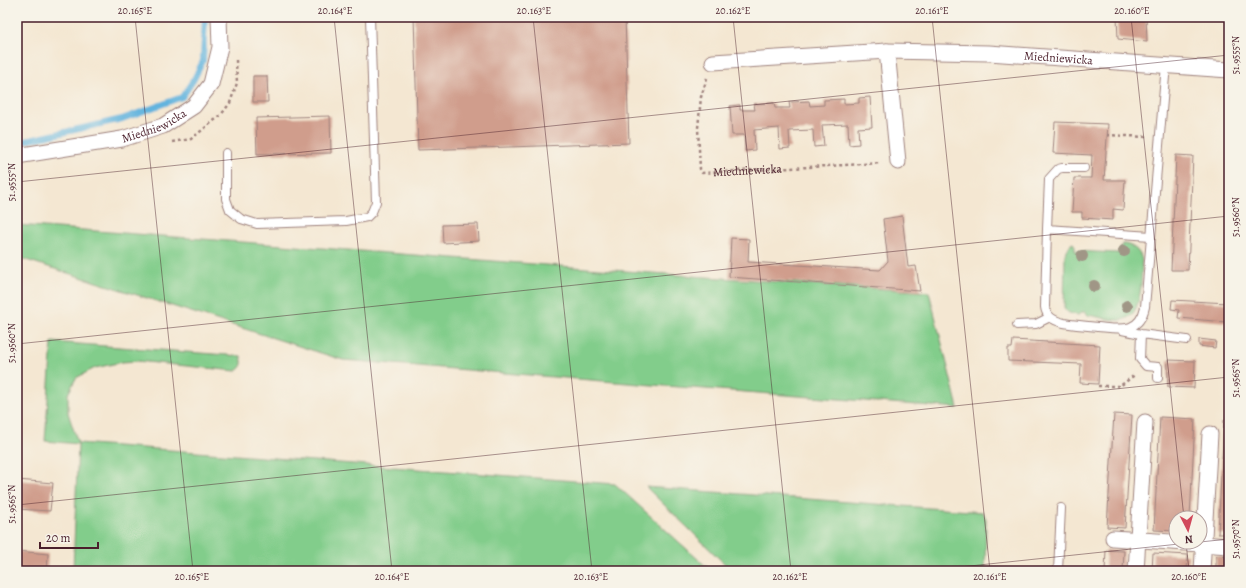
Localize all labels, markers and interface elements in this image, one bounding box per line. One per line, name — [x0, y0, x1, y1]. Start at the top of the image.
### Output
text: 20.165°E — [118, 4, 152, 17]
text: 20.164°E — [318, 4, 352, 17]
text: 20.163°E — [517, 4, 551, 17]
text: 20.162°E — [716, 4, 751, 17]
text: 20.161°E — [915, 4, 949, 17]
text: 20.160°E — [1114, 4, 1150, 17]
text: 51.9555°N — [1229, 36, 1242, 74]
street label: Miedniewicka — [1024, 48, 1094, 68]
street label: Miedniewicka — [120, 105, 190, 147]
street label: Miedniewicka — [712, 161, 783, 180]
text: 51.9555°N — [5, 163, 18, 201]
text: 51.9560°N — [1229, 197, 1242, 237]
text: 51.9560°N — [5, 323, 18, 363]
text: 51.9565°N — [1229, 359, 1242, 397]
text: 51.9565°N — [5, 485, 18, 523]
north arrow — [1168, 510, 1208, 550]
text: 51.9570°N — [1229, 519, 1242, 559]
scale bar — [40, 524, 98, 550]
text: 20 m — [46, 530, 70, 546]
text: N — [1184, 532, 1194, 547]
text: 20.165°E — [175, 570, 209, 583]
text: 20.164°E — [375, 570, 409, 583]
text: 20.163°E — [574, 570, 608, 583]
text: 20.162°E — [773, 570, 808, 583]
text: 20.161°E — [973, 570, 1007, 583]
text: 20.160°E — [1171, 570, 1207, 583]

